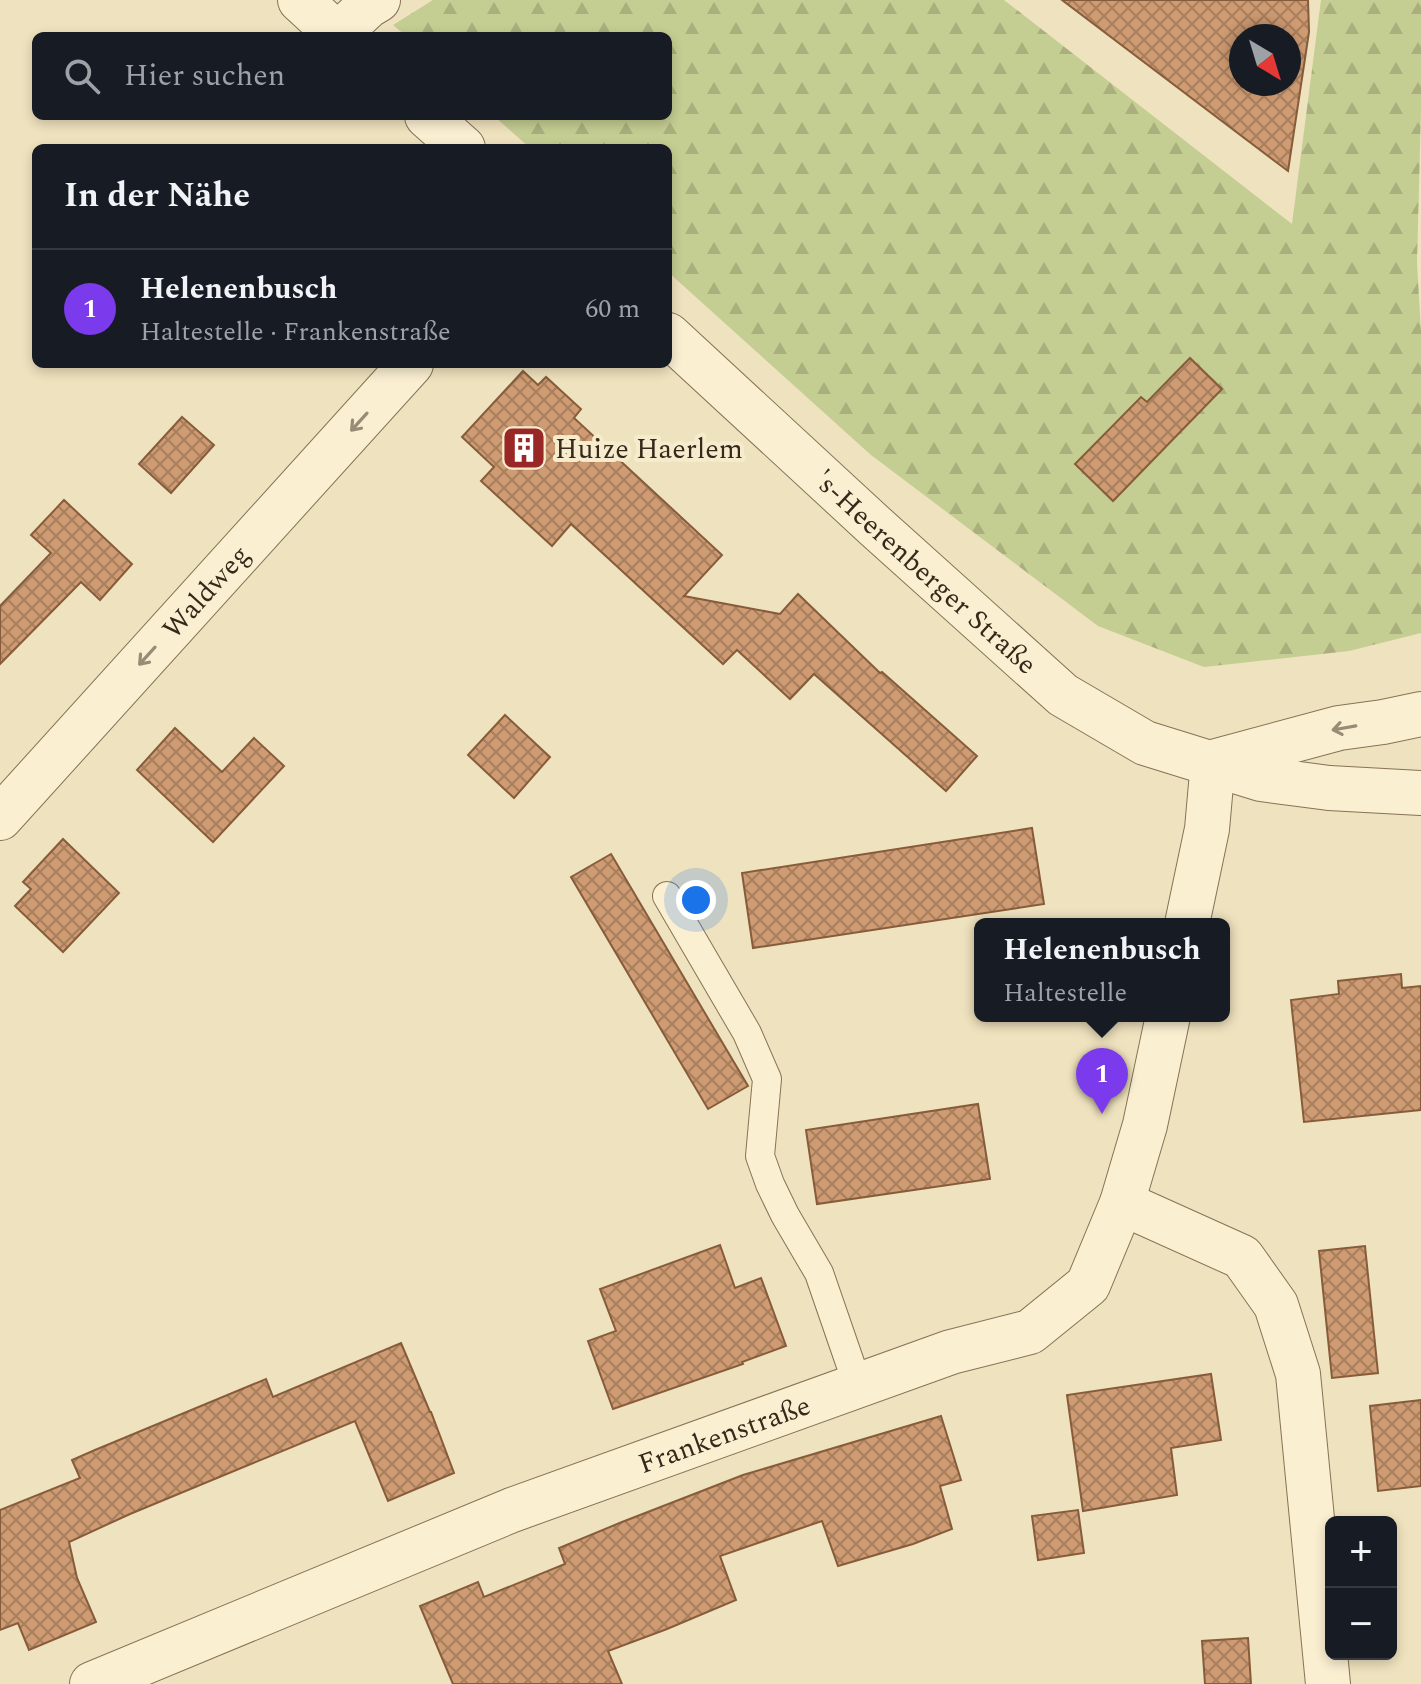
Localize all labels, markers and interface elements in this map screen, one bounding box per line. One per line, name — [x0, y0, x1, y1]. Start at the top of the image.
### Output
north arrow — [1229, 24, 1301, 96]
search box — [32, 32, 672, 120]
text: Hier suchen — [124, 53, 285, 99]
icon: search — [60, 54, 104, 98]
text: In der Nähe — [64, 170, 250, 222]
text: Helenenbusch — [140, 266, 337, 312]
text: 1 — [83, 289, 97, 329]
text: 60 m — [585, 289, 640, 329]
text: Haltestelle · Frankenstraße — [140, 312, 451, 352]
one-way arrow — [350, 411, 368, 431]
building icon: Huize Haerlem — [500, 424, 548, 472]
place label: Huize Haerlem — [555, 428, 743, 471]
street label: 's-Heerenberger Straße — [804, 460, 1046, 685]
street label: Waldweg — [152, 535, 261, 649]
one-way arrow — [138, 646, 156, 666]
one-way arrow — [1332, 721, 1358, 736]
your location — [676, 880, 716, 920]
popup — [974, 918, 1230, 1022]
text: Helenenbusch — [1003, 927, 1201, 973]
text: Haltestelle — [1003, 973, 1127, 1013]
pin: 1 — [1076, 1048, 1128, 1114]
street label: Frankenstraße — [632, 1384, 817, 1486]
map controls — [1325, 1516, 1397, 1660]
button: + — [1325, 1516, 1397, 1588]
button: − — [1325, 1588, 1397, 1660]

